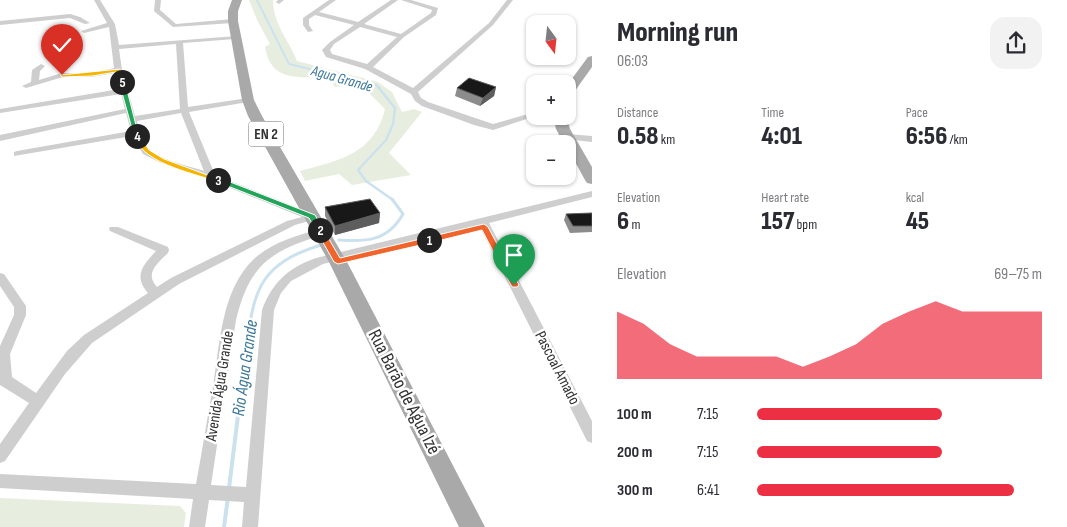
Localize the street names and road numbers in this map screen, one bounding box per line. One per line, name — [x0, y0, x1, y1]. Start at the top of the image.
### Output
road number: EN 2 — [248, 122, 284, 146]
street label: Rua Barão de Agua Izé — [363, 326, 445, 458]
street label: Pascoal Amado — [530, 328, 584, 408]
street label: Avenida Água Grande — [202, 329, 238, 444]

